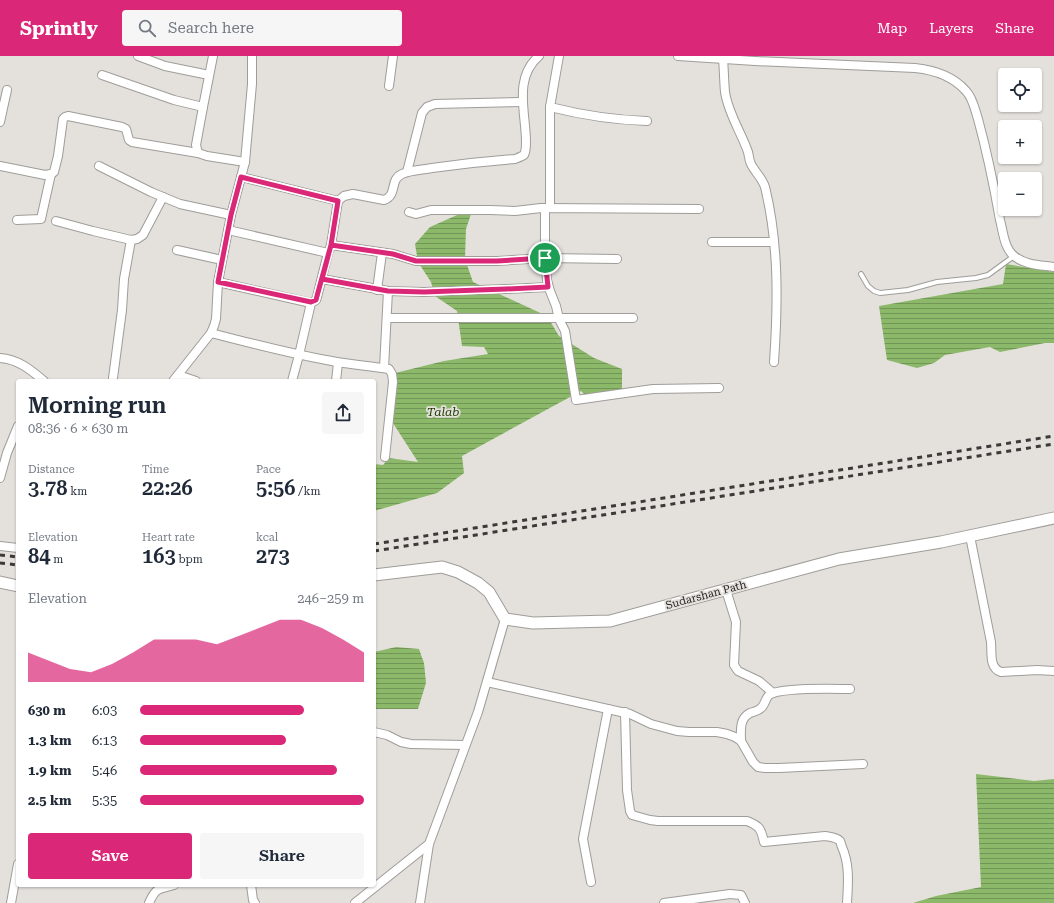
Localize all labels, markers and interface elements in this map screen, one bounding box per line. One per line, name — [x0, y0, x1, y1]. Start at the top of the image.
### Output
search box — [122, 10, 402, 46]
text: Sprintly — [20, 17, 98, 40]
icon: search — [136, 17, 158, 39]
text: Search here — [168, 19, 254, 37]
text: Map — [877, 20, 907, 36]
text: Layers — [929, 20, 973, 36]
text: Share — [995, 20, 1034, 36]
map controls — [998, 68, 1042, 216]
button: locate — [998, 68, 1042, 112]
button: + — [998, 120, 1042, 164]
button: − — [998, 172, 1042, 216]
pin — [528, 241, 562, 275]
icon: arrive — [534, 247, 556, 269]
button: share — [322, 392, 364, 434]
text: Morning run — [28, 393, 166, 418]
water label: Talab — [427, 405, 459, 419]
text: 08:36 · 6 × 630 m — [28, 421, 128, 436]
text: Distance — [28, 463, 75, 476]
text: Time — [142, 463, 169, 476]
text: Pace — [256, 463, 281, 476]
text: 3.78 — [28, 476, 68, 500]
text: 22:26 — [142, 476, 193, 500]
text: 5:56 — [256, 476, 296, 500]
text: km — [68, 485, 87, 498]
text: /km — [296, 485, 320, 498]
text: Elevation — [28, 531, 78, 544]
text: Heart rate — [142, 531, 195, 544]
text: kcal — [256, 531, 278, 544]
text: 84 — [28, 544, 50, 568]
text: 163 — [142, 544, 176, 568]
text: 273 — [256, 544, 290, 568]
text: m — [50, 553, 63, 566]
text: bpm — [176, 553, 203, 566]
street label: Sudarshan Path — [664, 578, 748, 612]
text: Elevation — [28, 591, 87, 606]
text: 246–259 m — [297, 591, 364, 606]
text: 630 m — [28, 703, 66, 718]
text: 6:03 — [92, 703, 117, 718]
text: 1.3 km — [28, 733, 71, 748]
text: 6:13 — [92, 733, 117, 748]
text: 1.9 km — [28, 763, 71, 778]
text: 5:46 — [92, 763, 117, 778]
text: 2.5 km — [28, 793, 71, 808]
text: 5:35 — [92, 793, 117, 808]
button: Save — [28, 833, 192, 879]
button: Share — [200, 833, 364, 879]

